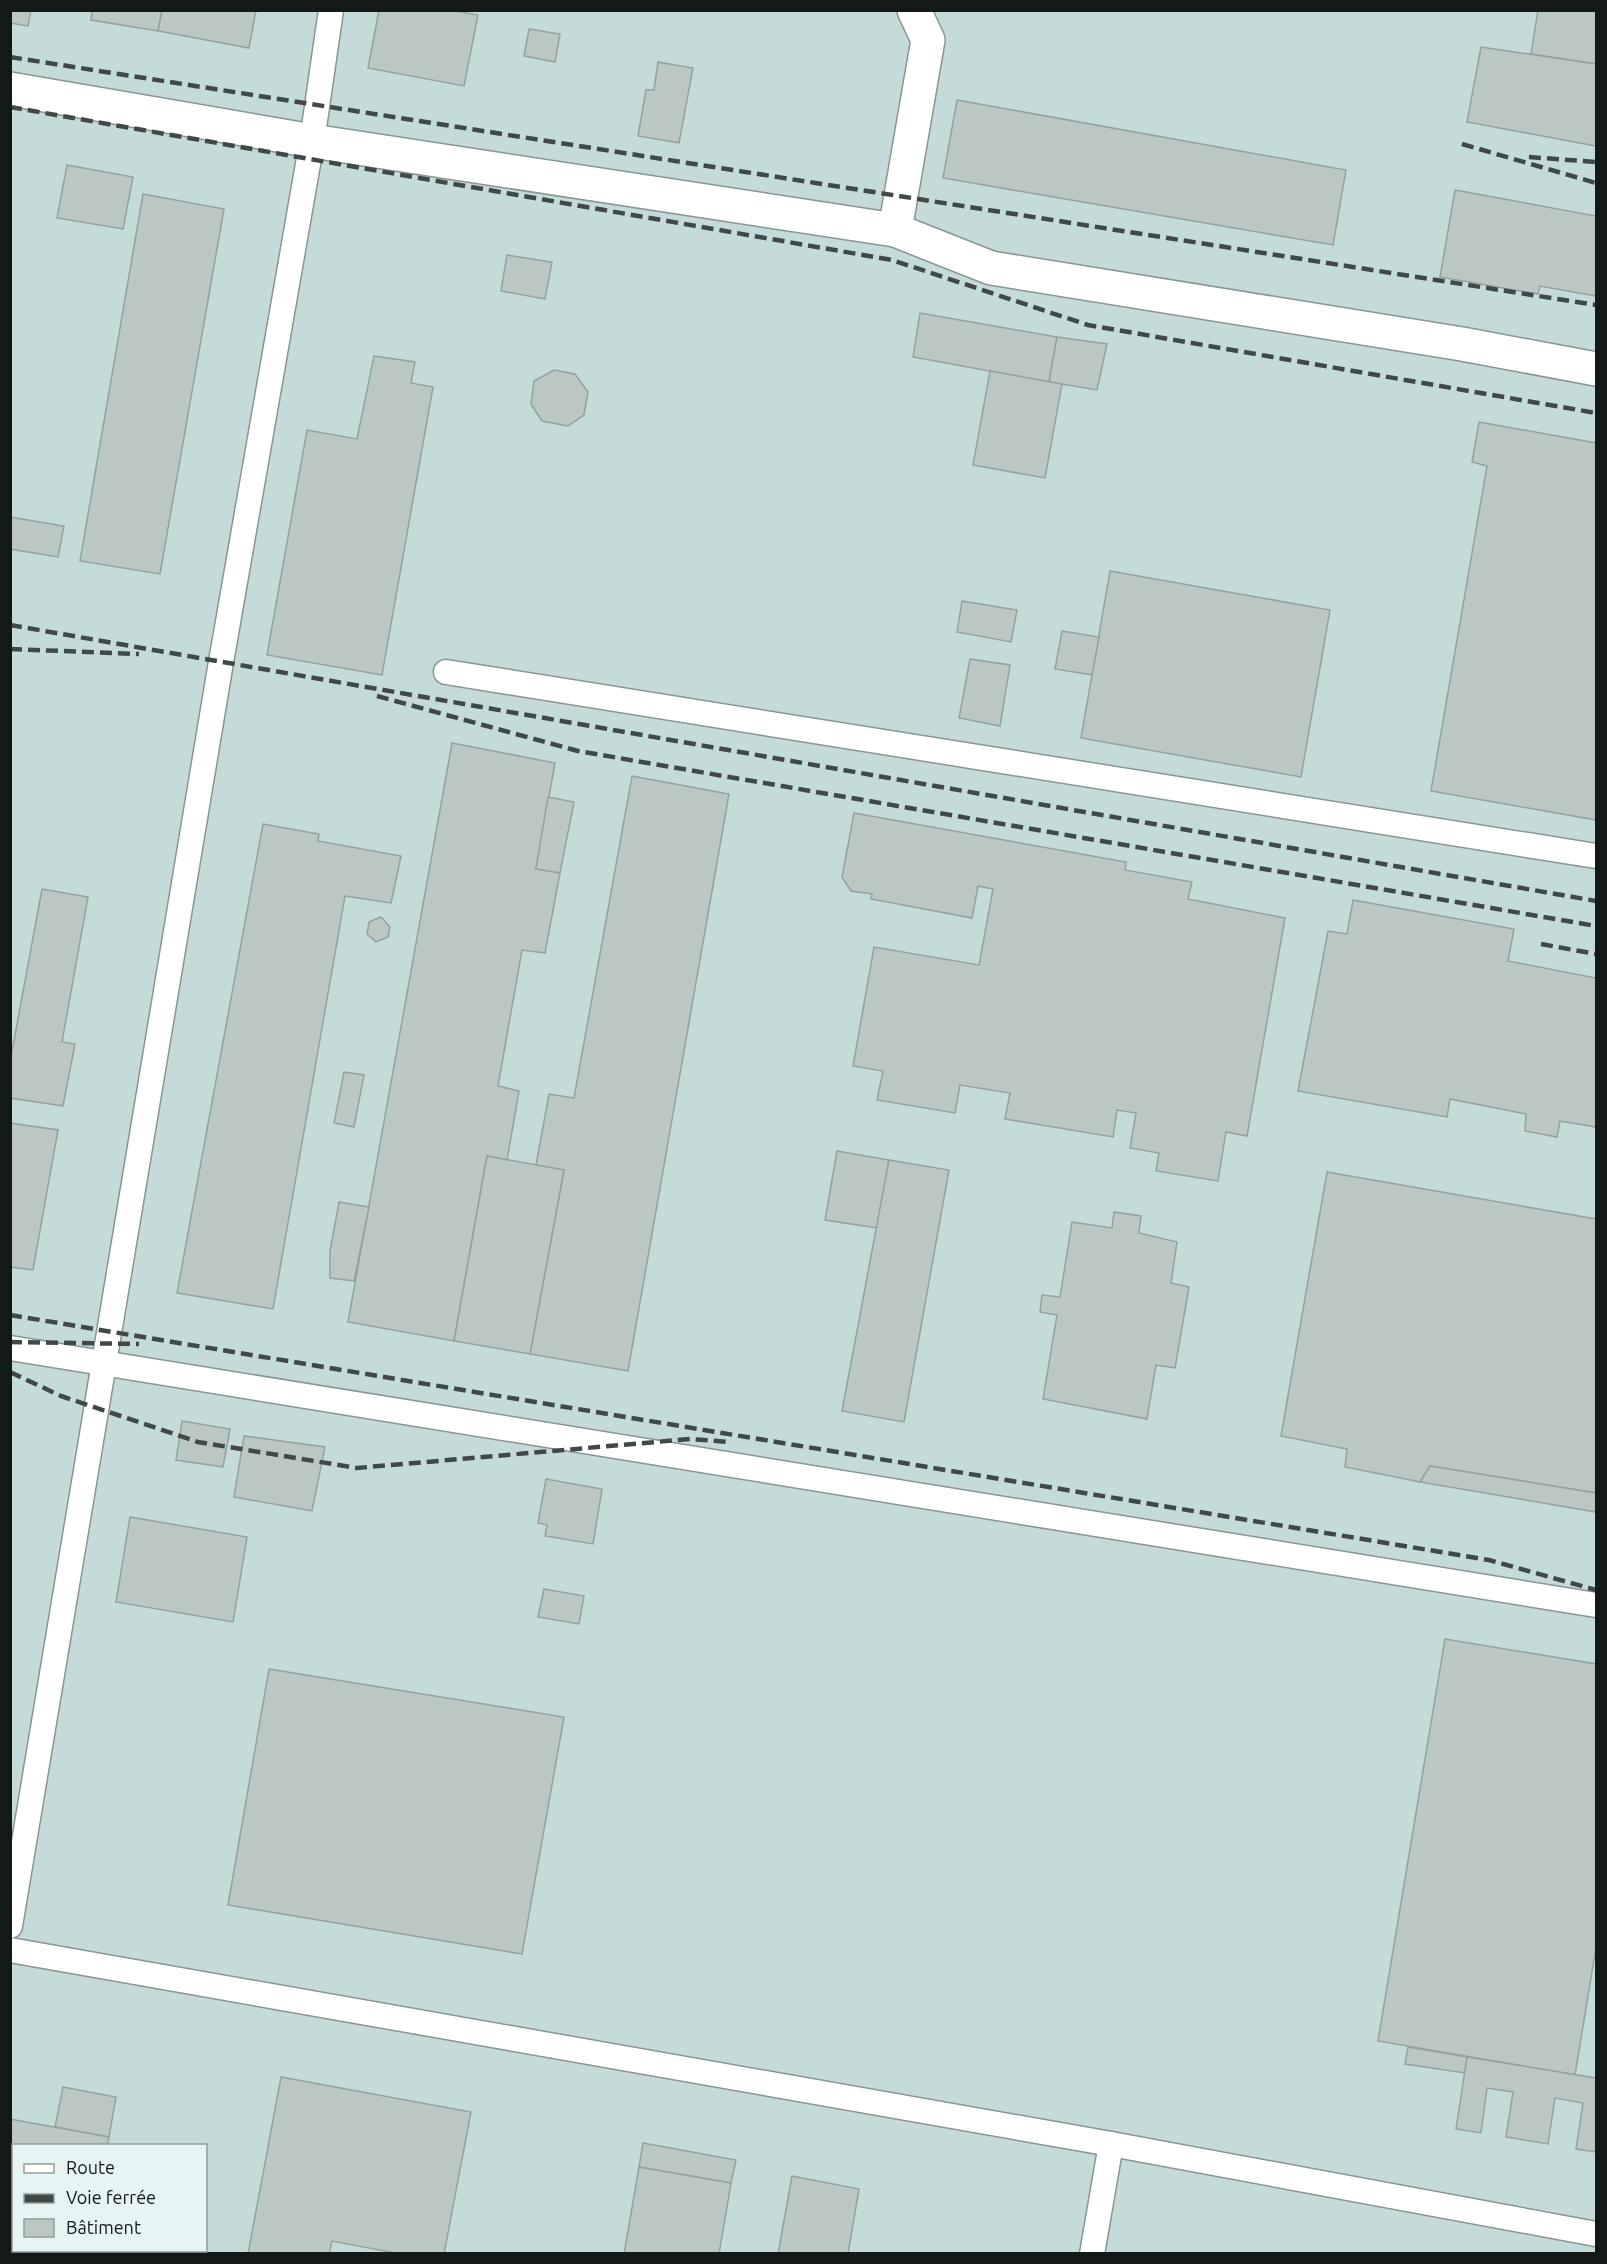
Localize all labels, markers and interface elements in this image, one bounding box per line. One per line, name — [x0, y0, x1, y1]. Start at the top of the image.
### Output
legend — [12, 2144, 207, 2252]
text: Route — [66, 2157, 115, 2177]
text: Voie ferrée — [66, 2187, 156, 2207]
text: Bâtiment — [66, 2217, 141, 2237]

